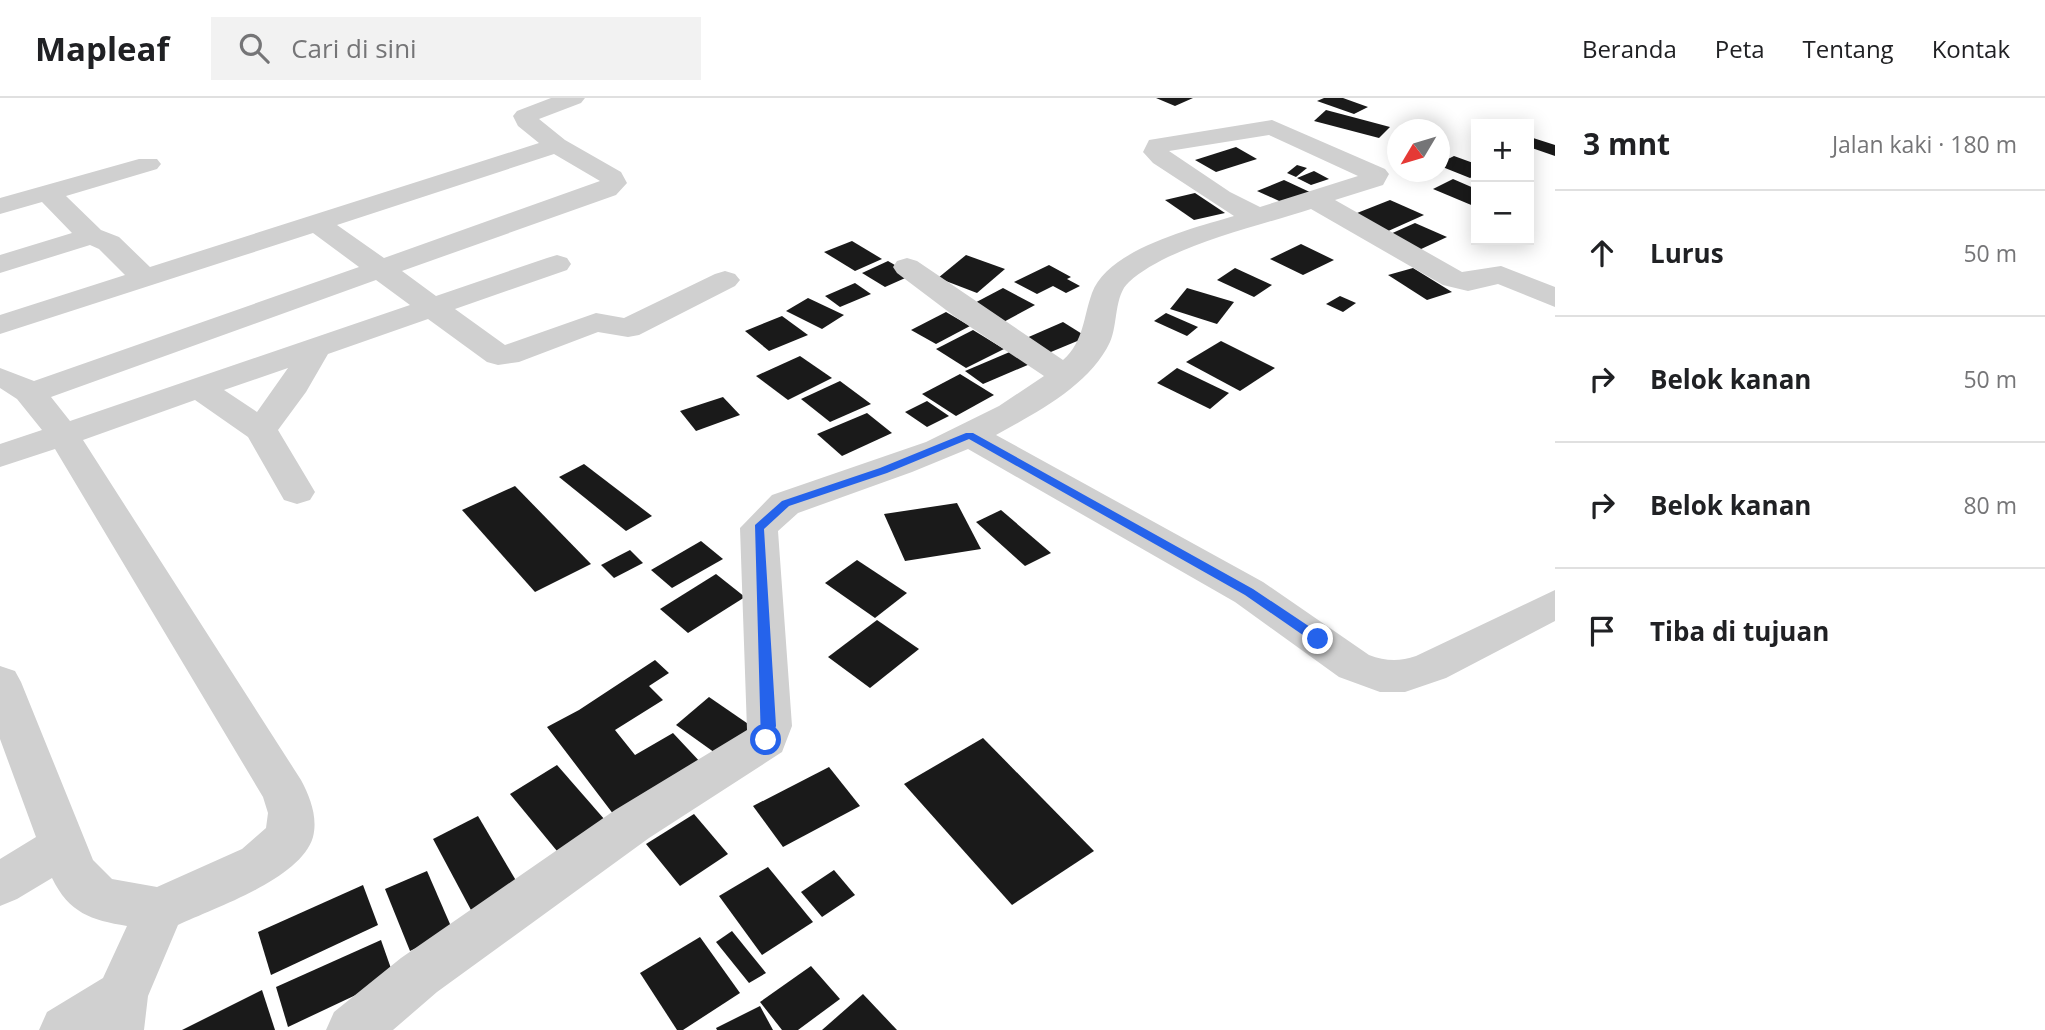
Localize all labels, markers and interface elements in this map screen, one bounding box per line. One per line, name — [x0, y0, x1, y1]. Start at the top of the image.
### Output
search box — [211, 17, 701, 80]
text: Mapleaf — [35, 26, 169, 71]
icon: search — [235, 29, 273, 67]
text: Cari di sini — [291, 30, 417, 66]
text: Beranda — [1582, 32, 1677, 65]
text: Peta — [1715, 32, 1765, 65]
text: Tentang — [1803, 32, 1894, 65]
text: Kontak — [1932, 32, 2010, 65]
north arrow — [1387, 119, 1450, 182]
map controls — [1471, 119, 1534, 245]
button: + — [1471, 119, 1534, 182]
text: 3 mnt — [1583, 123, 1670, 164]
text: Jalan kaki · 180 m — [1832, 128, 2017, 160]
button: − — [1471, 182, 1534, 245]
icon: ahead — [1583, 234, 1621, 272]
text: Lurus — [1650, 235, 1724, 271]
text: 50 m — [1963, 237, 2017, 269]
icon: right — [1583, 360, 1621, 398]
text: Belok kanan — [1650, 361, 1811, 397]
text: 50 m — [1963, 363, 2017, 395]
icon: right — [1583, 486, 1621, 524]
text: Belok kanan — [1650, 487, 1811, 523]
text: 80 m — [1963, 489, 2017, 521]
icon: arrive — [1583, 612, 1621, 650]
text: Tiba di tujuan — [1650, 613, 1829, 649]
route end — [1302, 623, 1333, 654]
route start — [750, 724, 781, 755]

